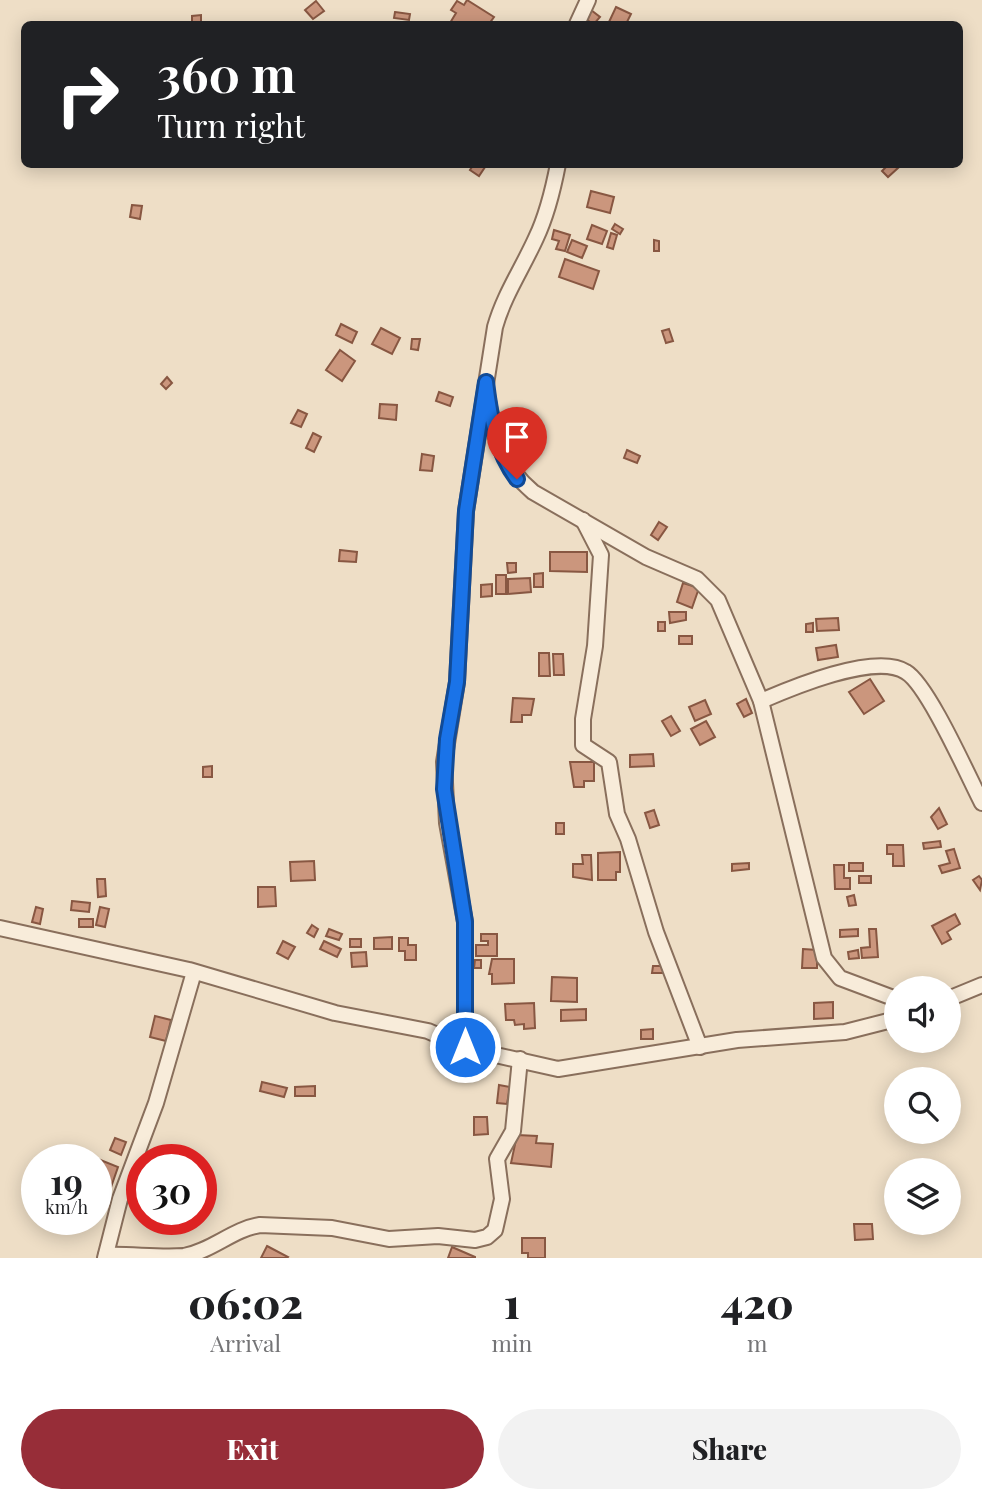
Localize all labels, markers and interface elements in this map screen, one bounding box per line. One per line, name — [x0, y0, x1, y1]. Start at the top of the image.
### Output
text: 360 m — [157, 40, 296, 105]
icon: right — [42, 49, 133, 140]
text: Turn right — [157, 103, 305, 146]
pin — [487, 407, 547, 479]
icon: arrive — [498, 418, 536, 456]
map controls — [884, 976, 961, 1235]
button: sound — [884, 976, 961, 1053]
position arrow — [428, 1010, 502, 1084]
button: search — [884, 1067, 961, 1144]
speed limit sign: 30 — [126, 1144, 217, 1235]
text: 19 — [50, 1157, 83, 1204]
button: layers — [884, 1158, 961, 1235]
text: km/h — [45, 1195, 88, 1219]
text: 06:02 — [188, 1274, 303, 1330]
text: 1 — [504, 1274, 520, 1330]
text: 420 — [721, 1274, 794, 1330]
text: Arrival — [210, 1327, 281, 1358]
text: min — [491, 1327, 532, 1358]
text: m — [747, 1327, 767, 1358]
button: Exit — [21, 1409, 484, 1489]
button: Share — [498, 1409, 961, 1489]

